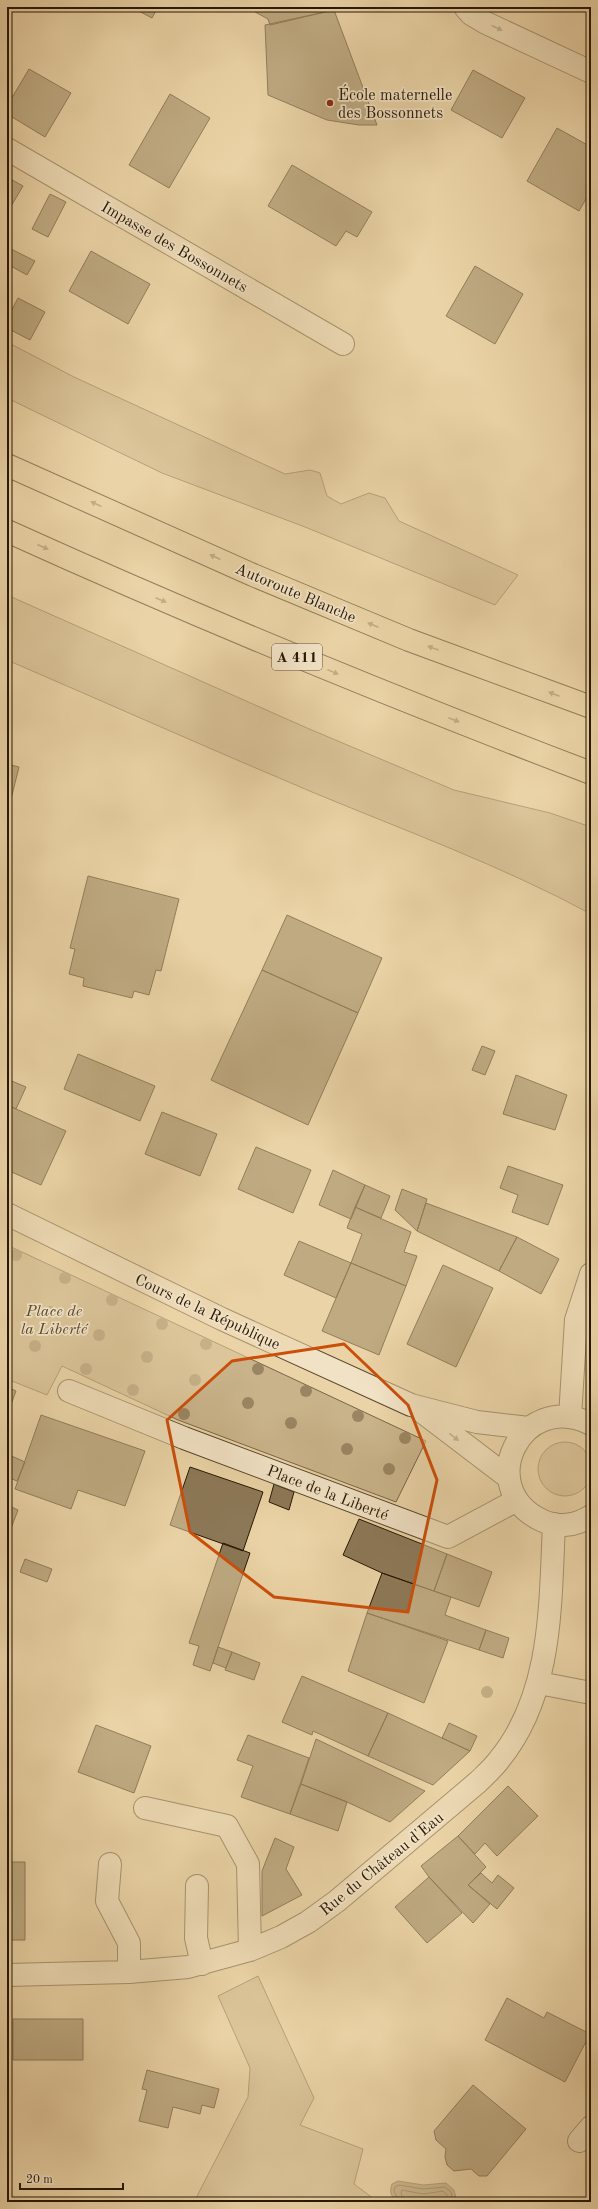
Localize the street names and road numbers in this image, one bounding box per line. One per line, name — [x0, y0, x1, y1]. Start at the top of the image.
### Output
street label: Impasse des Bossonnets — [98, 199, 250, 296]
street label: Autoroute Blanche — [232, 561, 358, 627]
road number: A 411 — [272, 644, 322, 670]
street label: Cours de la République — [132, 1272, 282, 1354]
street label: Place de la Liberté — [264, 1463, 390, 1524]
street label: Rue du Château d'Eau — [317, 1810, 448, 1919]

